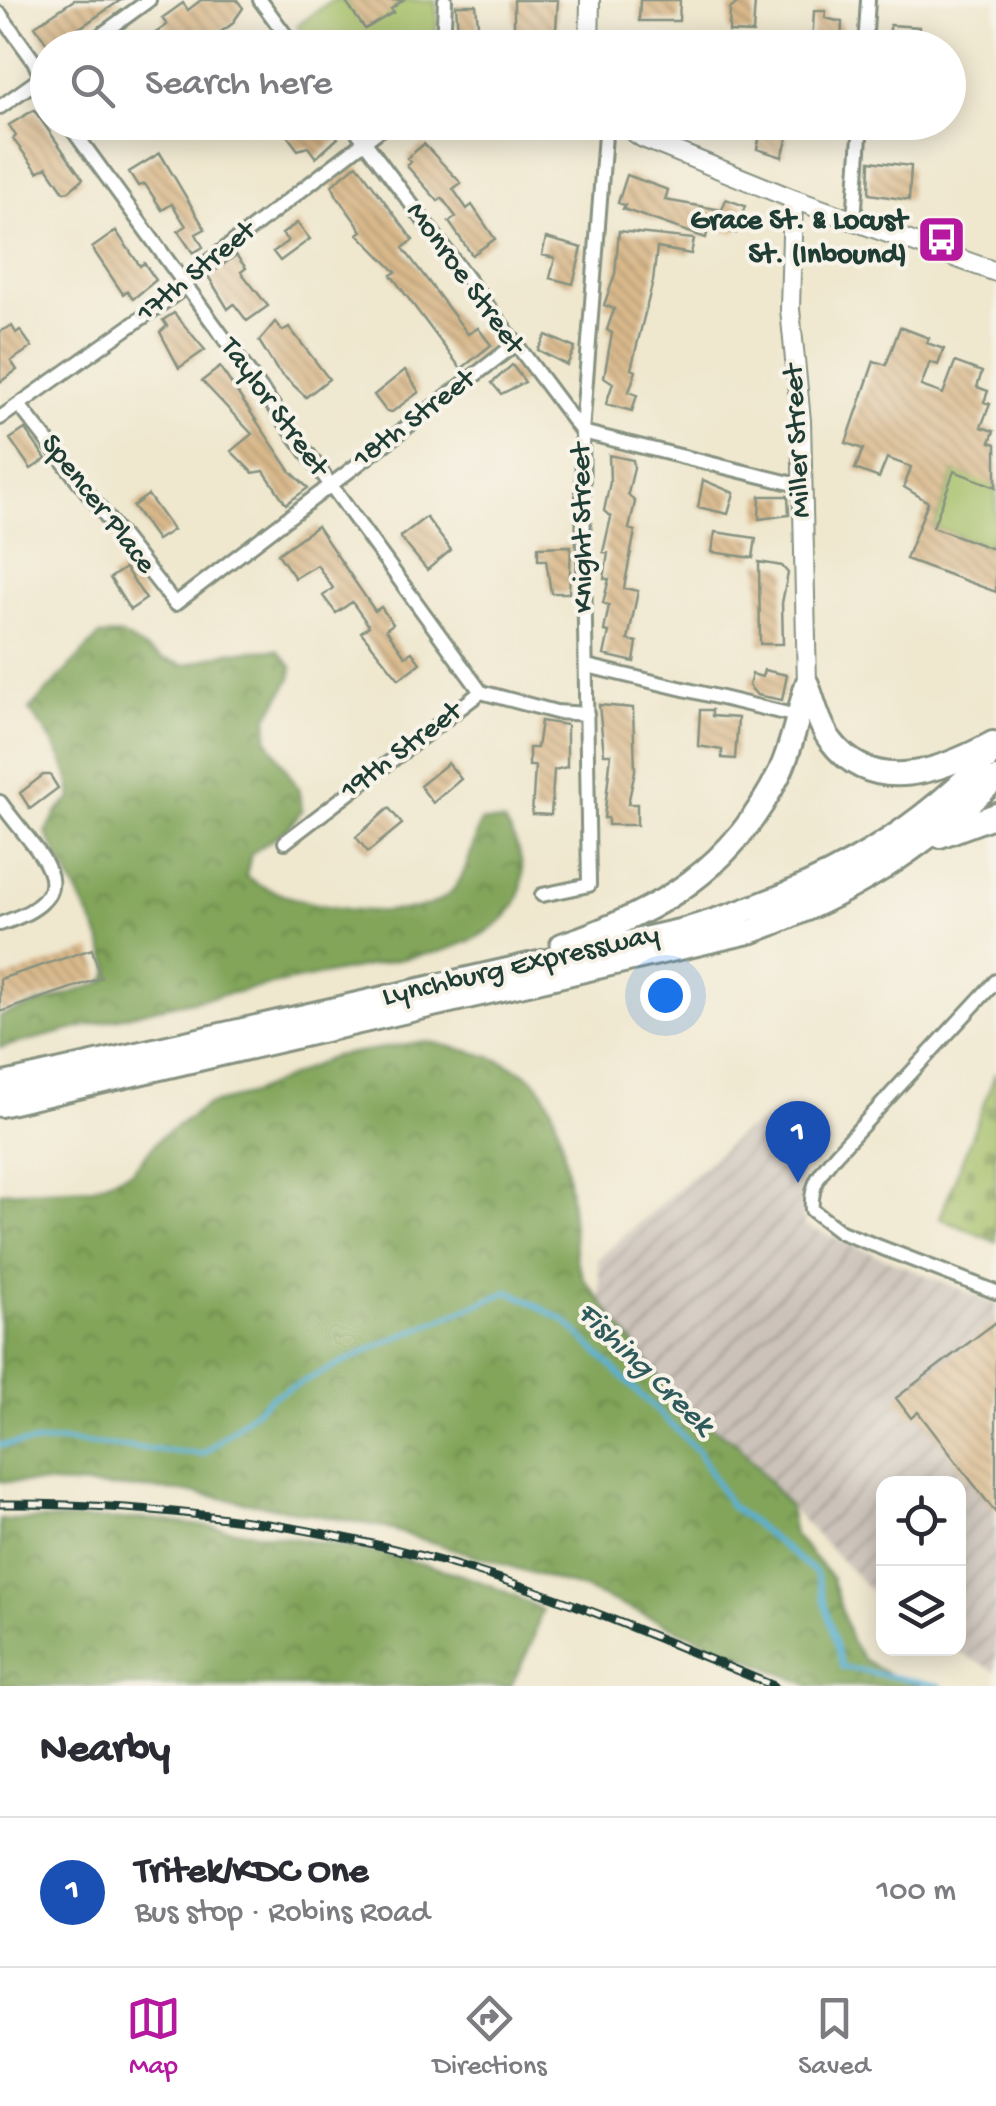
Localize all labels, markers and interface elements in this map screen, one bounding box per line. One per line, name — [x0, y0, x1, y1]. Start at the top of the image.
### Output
search box — [30, 30, 966, 140]
icon: search — [65, 58, 120, 113]
text: Search here — [145, 63, 332, 107]
street label: Monroe Street — [397, 196, 533, 364]
place label: Grace St. & Locust St. (Inbound) — [690, 205, 910, 274]
street label: 17th Street — [130, 213, 266, 332]
bus stop icon: Grace St. & Locust St. (Inbound) — [916, 213, 968, 265]
street label: Taylor Street — [210, 330, 337, 486]
street label: 18th Street — [346, 361, 485, 478]
street label: Miller Street — [777, 361, 820, 519]
street label: Spencer Place — [32, 428, 163, 582]
street label: Knight Street — [565, 440, 603, 613]
street label: 19th Street — [334, 693, 472, 809]
street label: Lynchburg Expressway — [379, 918, 663, 1016]
your location — [640, 970, 691, 1021]
pin: 1 — [766, 1100, 830, 1183]
water label: Fishing Creek — [567, 1295, 723, 1447]
map controls — [876, 1476, 966, 1656]
button: locate — [876, 1476, 966, 1566]
button: layers — [876, 1566, 966, 1656]
text: Nearby — [40, 1727, 170, 1776]
text: Tritek/KDC One — [135, 1851, 368, 1895]
text: 1 — [66, 1873, 79, 1911]
text: 100 m — [876, 1873, 956, 1911]
text: Bus stop · Robins Road — [135, 1895, 430, 1933]
tab: Map — [126, 1991, 181, 2084]
tab: Directions — [433, 1991, 547, 2084]
tab: Saved — [798, 1991, 870, 2084]

